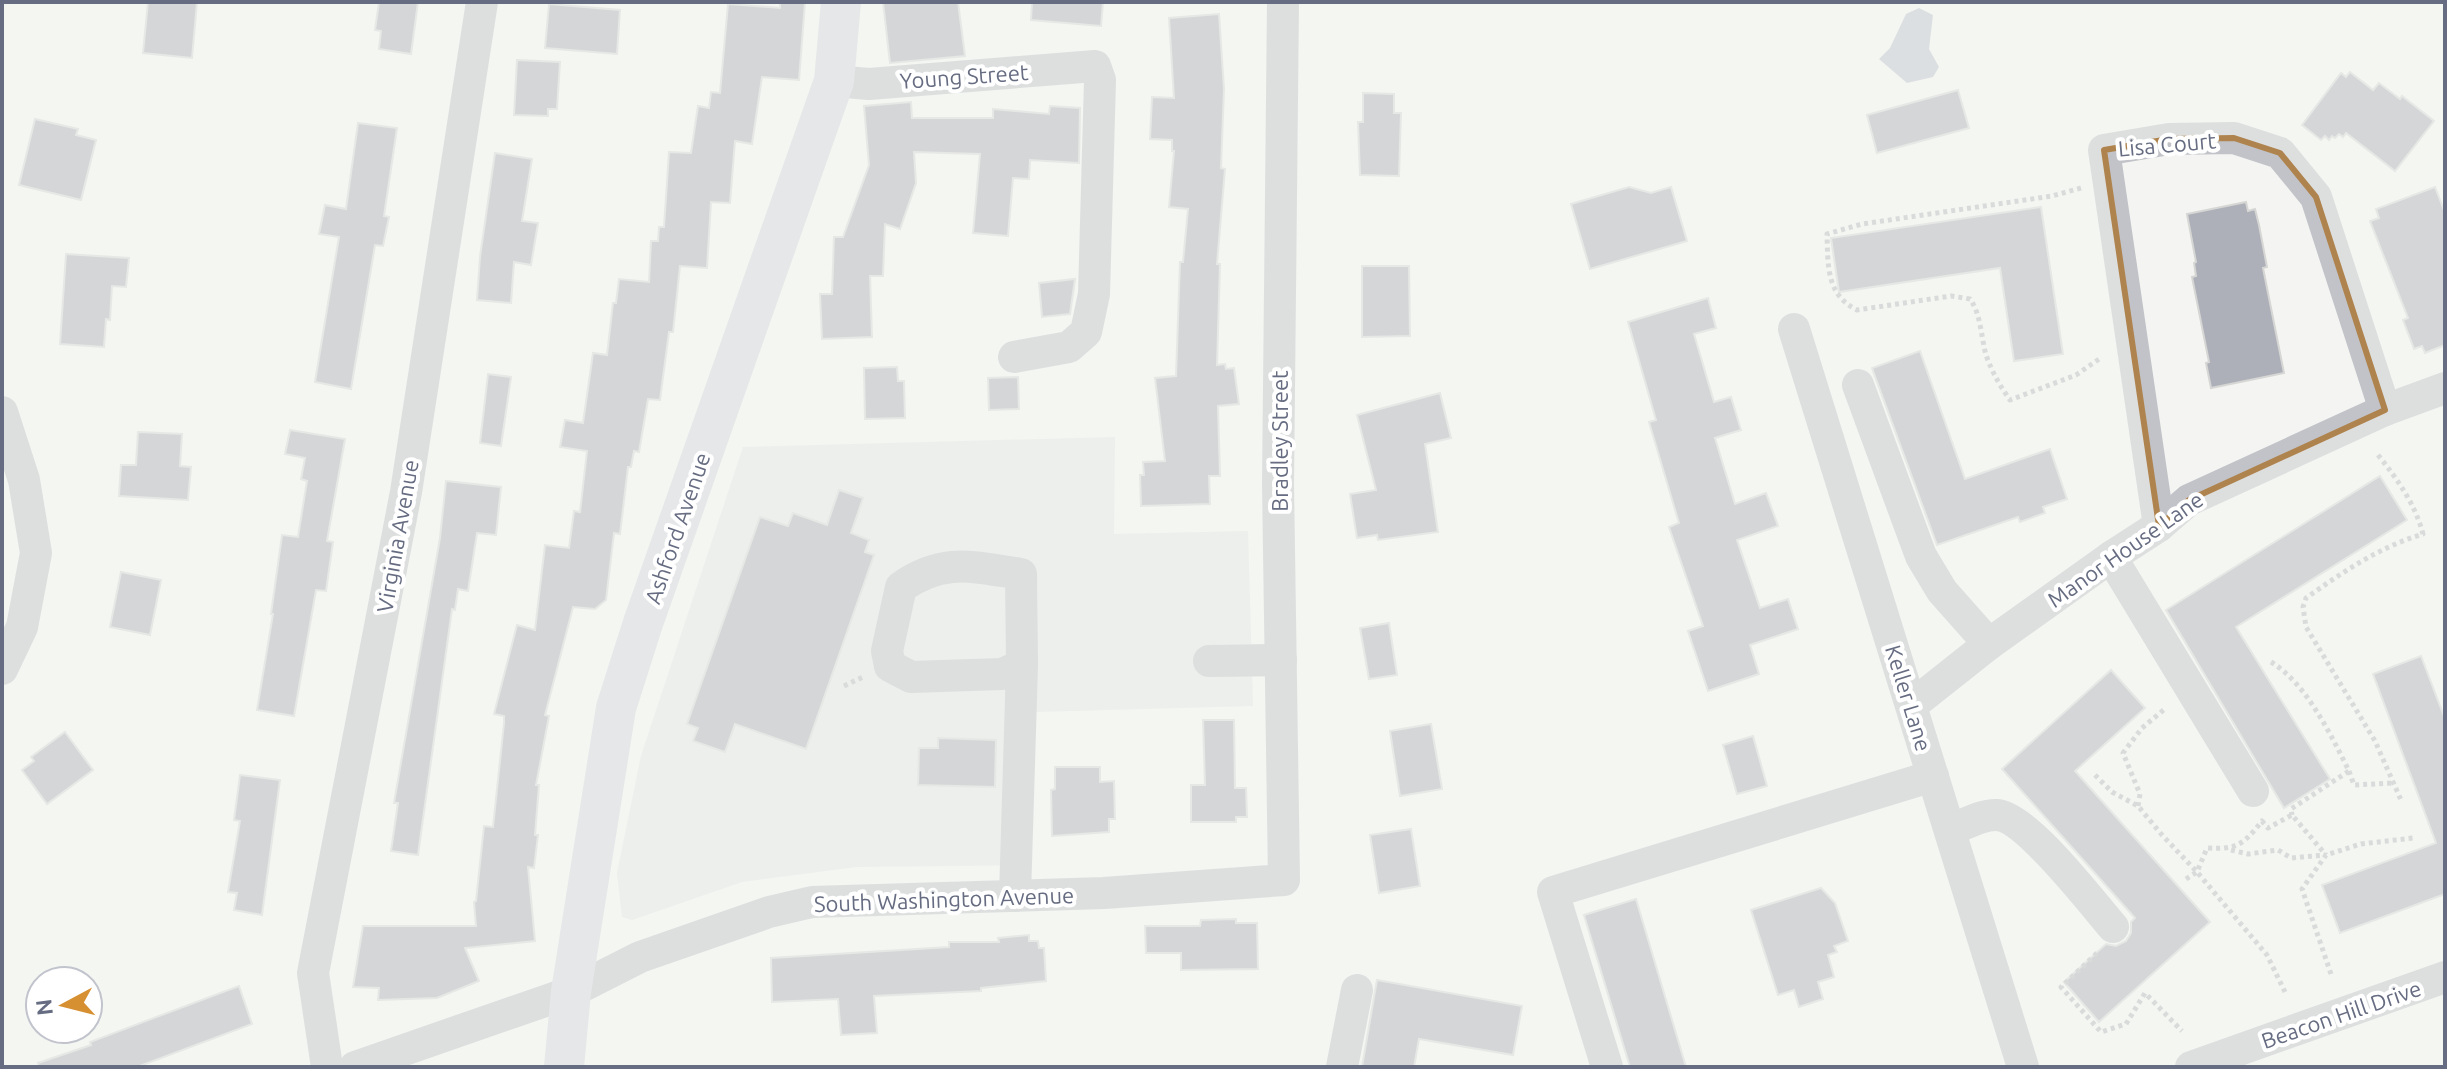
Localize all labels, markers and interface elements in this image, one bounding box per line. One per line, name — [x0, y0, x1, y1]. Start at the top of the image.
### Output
street label: Young Street — [899, 59, 1029, 93]
street label: Lisa Court — [2117, 127, 2217, 161]
street label: Bradley Street — [1267, 370, 1292, 512]
street label: Ashford Avenue — [639, 449, 715, 607]
street label: Virginia Avenue — [371, 458, 423, 614]
street label: Manor House Lane — [2042, 486, 2208, 612]
street label: Keller Lane — [1881, 642, 1937, 754]
street label: South Washington Avenue — [813, 882, 1075, 916]
north arrow — [24, 965, 104, 1045]
street label: Beacon Hill Drive — [2258, 975, 2424, 1053]
text: N — [30, 998, 57, 1017]

